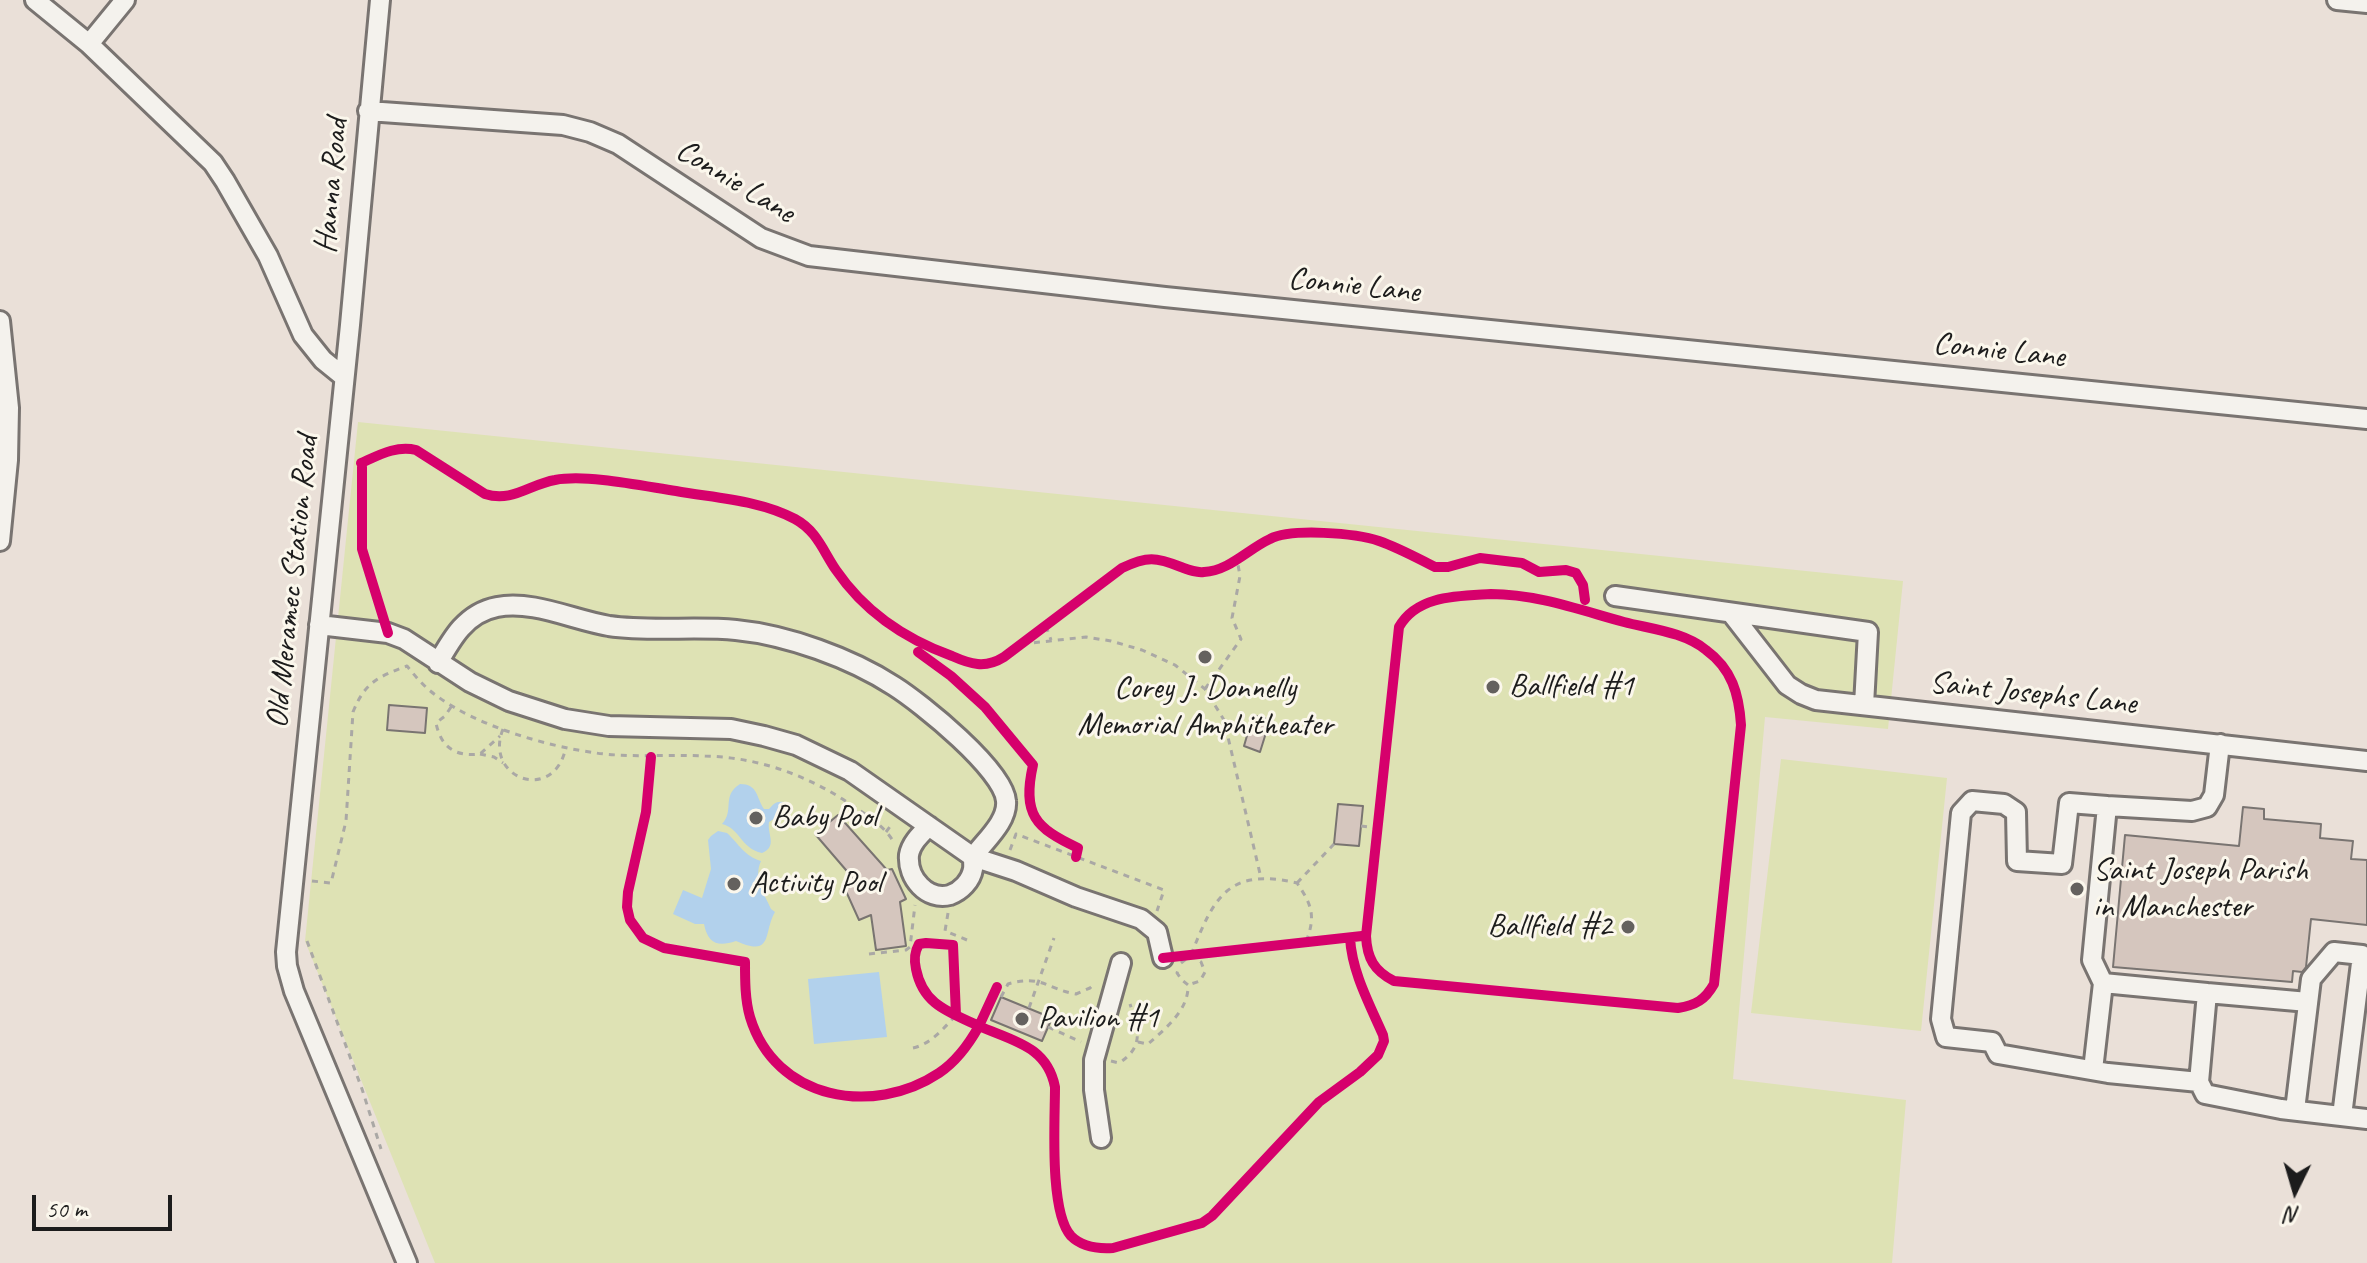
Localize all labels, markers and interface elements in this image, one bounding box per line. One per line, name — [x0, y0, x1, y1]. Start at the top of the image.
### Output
street label: Hanna Road — [307, 117, 357, 255]
street label: Connie Lane — [669, 132, 801, 232]
street label: Connie Lane — [1286, 260, 1422, 312]
street label: Connie Lane — [1931, 325, 2067, 377]
street label: Old Meramec Station Road — [259, 434, 327, 730]
marker: Corey J. Donnelly Memorial Amphitheater — [1196, 648, 1214, 666]
street label: Saint Josephs Lane — [1928, 664, 2138, 724]
place label: Ballfield #1 — [1509, 668, 1634, 706]
place label: Corey J. Donnelly Memorial Amphitheater — [1077, 670, 1333, 745]
marker: Ballfield #1 — [1484, 678, 1502, 696]
place label: Baby Pool — [772, 799, 877, 837]
marker: Baby Pool — [747, 809, 765, 827]
place label: Saint Joseph Parish in Manchester — [2093, 852, 2308, 927]
place label: Activity Pool — [750, 865, 882, 903]
marker: Activity Pool — [725, 875, 743, 893]
marker: Saint Joseph Parish in Manchester — [2068, 880, 2086, 898]
place label: Ballfield #2 — [1487, 908, 1612, 946]
marker: Ballfield #2 — [1619, 918, 1637, 936]
place label: Pavilion #1 — [1038, 1000, 1159, 1038]
marker: Pavilion #1 — [1013, 1010, 1031, 1028]
north arrow — [2255, 1151, 2335, 1231]
scale bar — [36, 1179, 176, 1229]
text: 50 m — [46, 1194, 87, 1224]
text: N — [2285, 1200, 2301, 1229]

